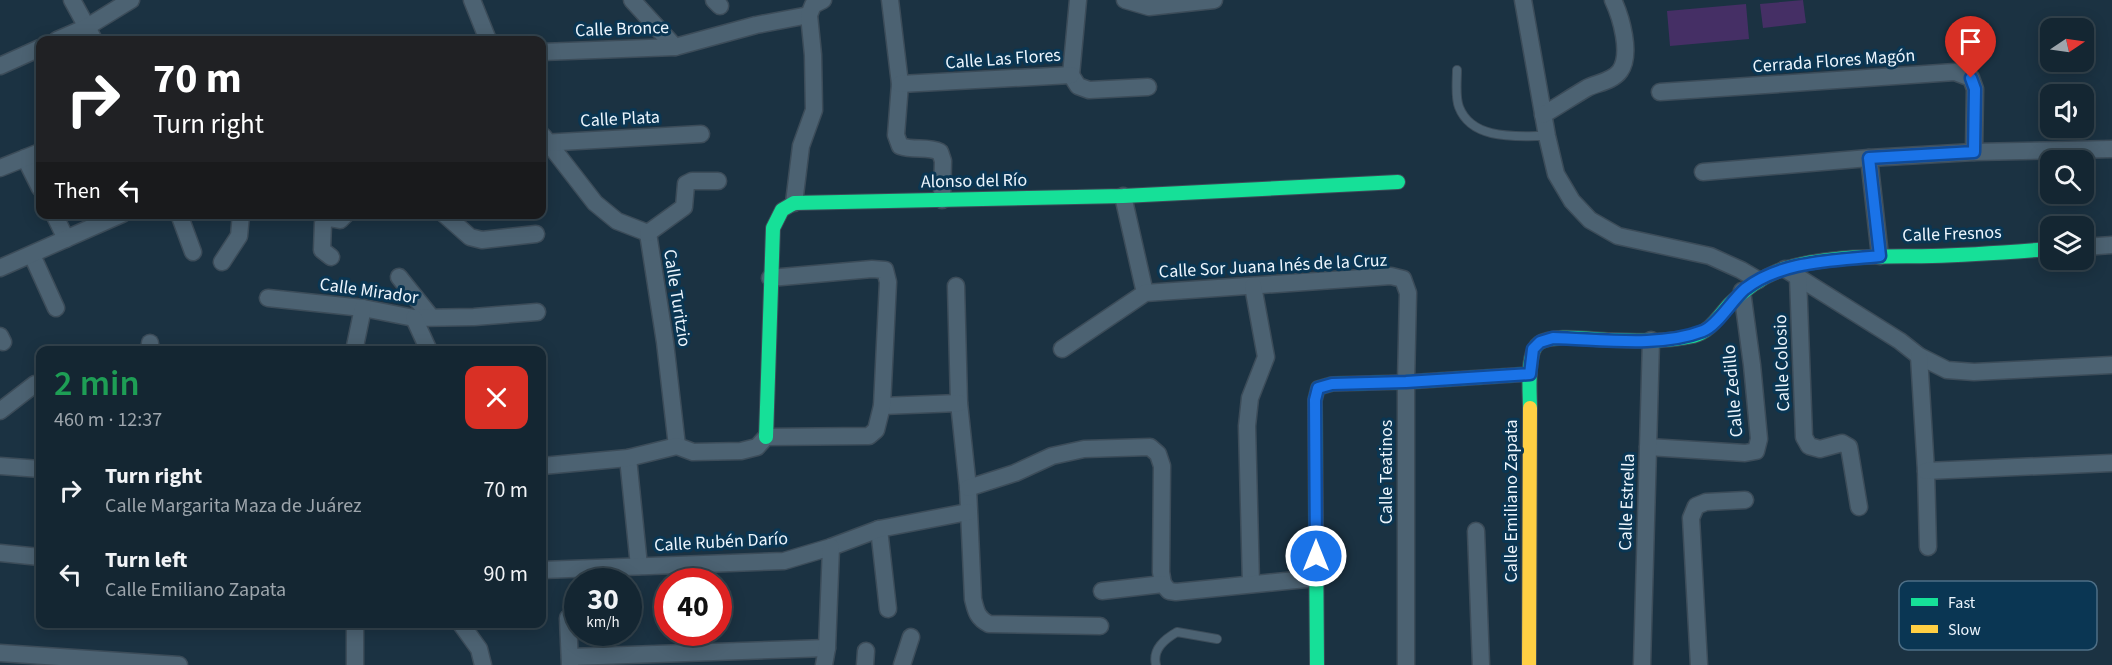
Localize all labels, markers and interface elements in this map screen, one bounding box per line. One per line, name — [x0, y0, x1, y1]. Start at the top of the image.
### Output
street label: Calle Bronce — [575, 15, 670, 43]
pin — [1945, 16, 1996, 78]
north arrow — [2040, 18, 2094, 72]
map controls — [2040, 18, 2094, 270]
icon: arrive — [1954, 25, 1987, 58]
street label: Calle Las Flores — [944, 42, 1062, 76]
street label: Cerrada Flores Magón — [1752, 43, 1916, 79]
text: 70 m — [153, 49, 242, 109]
icon: right — [54, 60, 132, 138]
button: sound — [2040, 84, 2094, 138]
street label: Calle Plata — [580, 104, 660, 134]
text: Turn right — [153, 105, 264, 144]
button: search — [2040, 150, 2094, 204]
street label: Alonso del Río — [921, 168, 1027, 194]
icon: left — [113, 174, 146, 207]
text: Then — [54, 175, 101, 207]
button: layers — [2040, 216, 2094, 270]
street label: Calle Fresnos — [1902, 220, 2002, 248]
street label: Calle Turitzio — [657, 248, 697, 348]
street label: Calle Sor Juana Inés de la Cruz — [1158, 248, 1388, 284]
street label: Calle Mirador — [318, 272, 421, 310]
street label: Calle Colosio — [1768, 314, 1796, 412]
street label: Calle Zedillo — [1717, 344, 1749, 438]
text: 2 min — [54, 358, 140, 409]
button: close — [465, 366, 528, 429]
text: 460 m · 12:37 — [54, 406, 162, 434]
street label: Calle Emiliano Zapata — [1499, 419, 1524, 583]
street label: Calle Teatinos — [1374, 420, 1399, 524]
street label: Calle Estrella — [1613, 453, 1641, 551]
text: Turn right — [105, 460, 202, 492]
icon: right — [54, 474, 87, 507]
text: 70 m — [483, 474, 528, 506]
text: Calle Margarita Maza de Juárez — [105, 492, 362, 520]
position arrow — [1284, 524, 1348, 588]
street label: Calle Rubén Darío — [653, 526, 789, 558]
text: Turn left — [105, 544, 187, 576]
icon: left — [54, 558, 87, 591]
text: 90 m — [483, 558, 528, 590]
speed limit sign: 40 — [654, 568, 732, 646]
text: Calle Emiliano Zapata — [105, 576, 286, 604]
text: 30 — [587, 578, 619, 621]
legend — [1899, 581, 2097, 650]
text: Fast — [1948, 592, 1976, 614]
text: km/h — [586, 612, 620, 633]
text: Slow — [1948, 619, 1981, 641]

